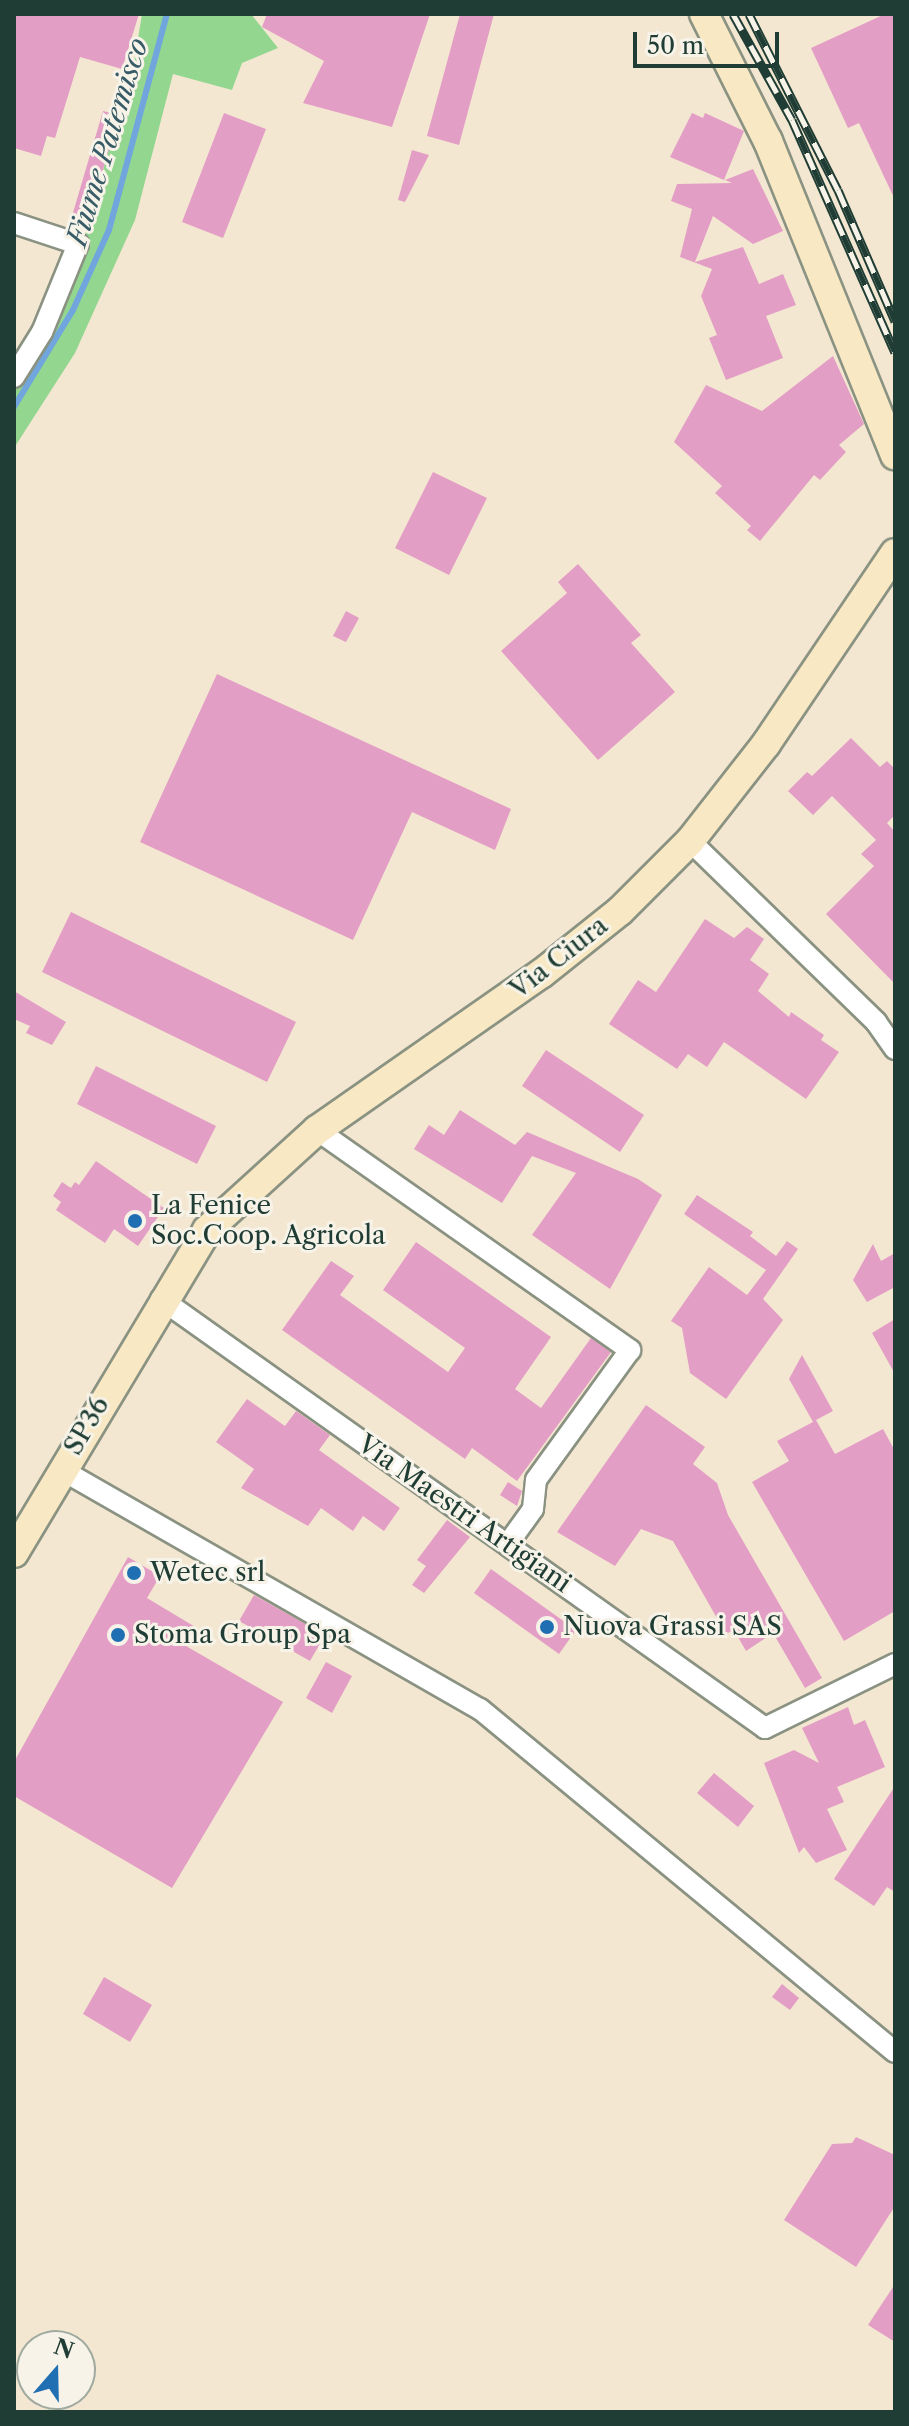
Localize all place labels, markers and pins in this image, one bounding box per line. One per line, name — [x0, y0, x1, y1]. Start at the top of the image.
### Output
place label: La Fenice Soc.Coop. Agricola — [151, 1190, 387, 1252]
marker: La Fenice Soc.Coop. Agricola — [126, 1212, 144, 1230]
place label: Wetec srl — [150, 1557, 265, 1589]
marker: Wetec srl — [125, 1564, 143, 1582]
place label: Nuova Grassi SAS — [563, 1611, 782, 1643]
marker: Nuova Grassi SAS — [538, 1618, 556, 1636]
place label: Stoma Group Spa — [134, 1619, 351, 1651]
marker: Stoma Group Spa — [109, 1626, 127, 1644]

